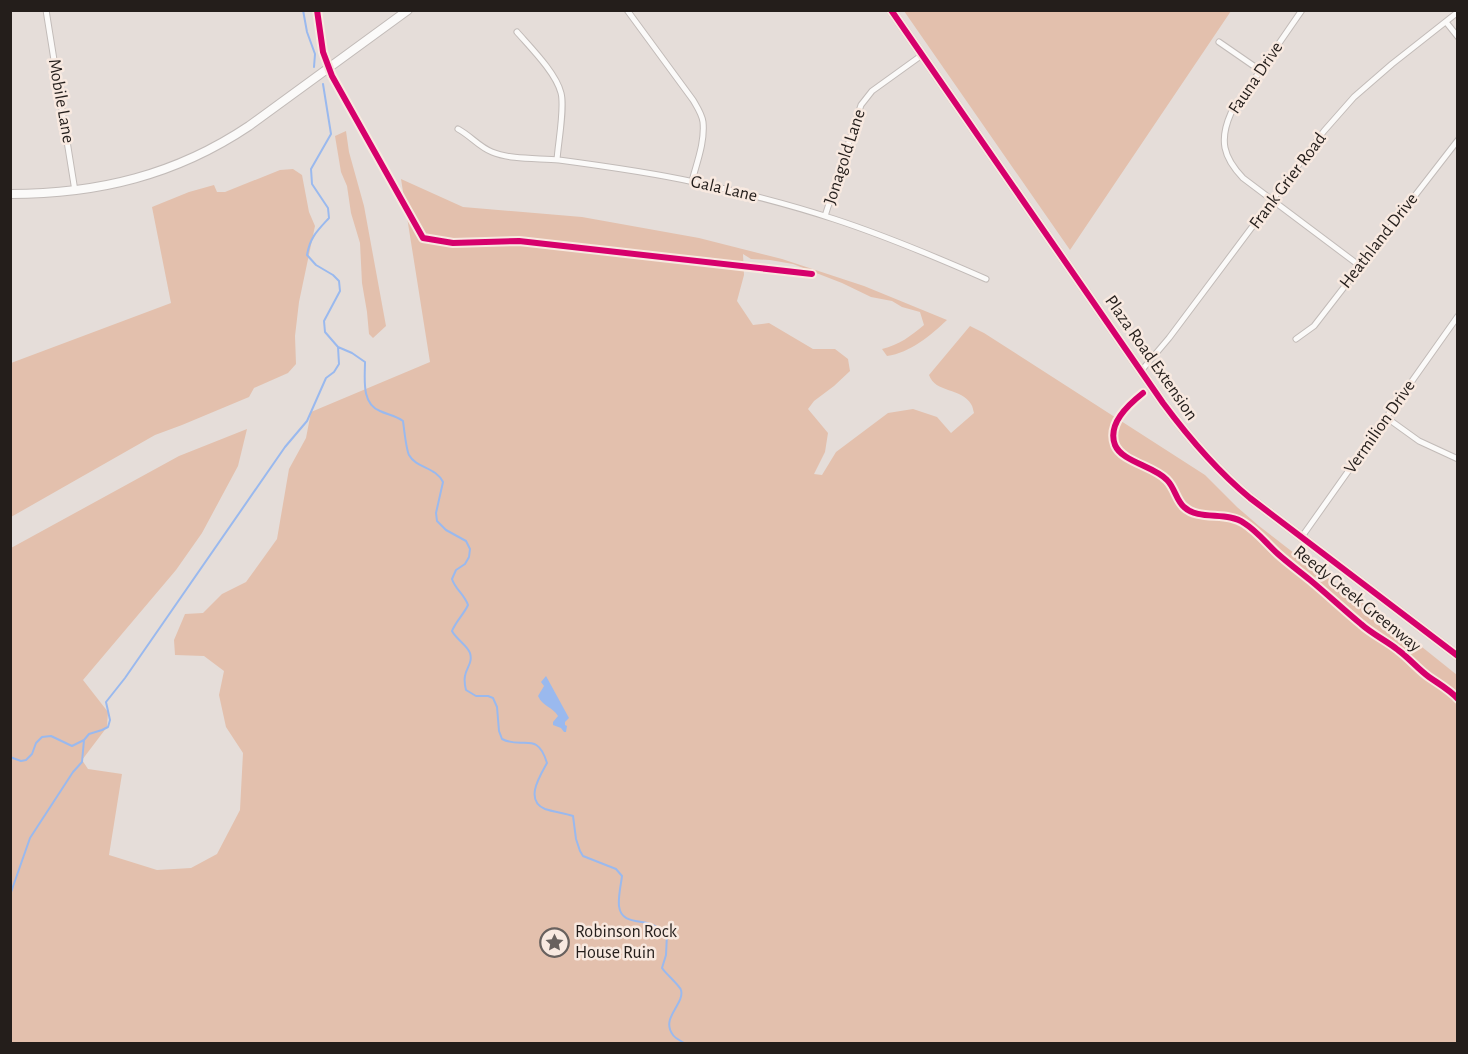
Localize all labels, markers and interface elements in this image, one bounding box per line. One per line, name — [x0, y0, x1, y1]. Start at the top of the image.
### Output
street label: Fauna Drive — [1225, 39, 1287, 117]
street label: Mobile Lane — [45, 57, 77, 145]
street label: Jonagold Lane — [821, 107, 869, 207]
street label: Frank Grier Road — [1246, 130, 1330, 232]
street label: Gala Lane — [689, 173, 759, 205]
street label: Heathland Drive — [1336, 190, 1422, 292]
street label: Plaza Road Extension — [1101, 292, 1201, 424]
street label: Vermilion Drive — [1341, 377, 1419, 477]
street label: Reedy Creek Greenway — [1290, 542, 1424, 656]
place label: Robinson Rock House Ruin — [575, 923, 678, 962]
place icon: Robinson Rock House Ruin — [538, 926, 570, 958]

